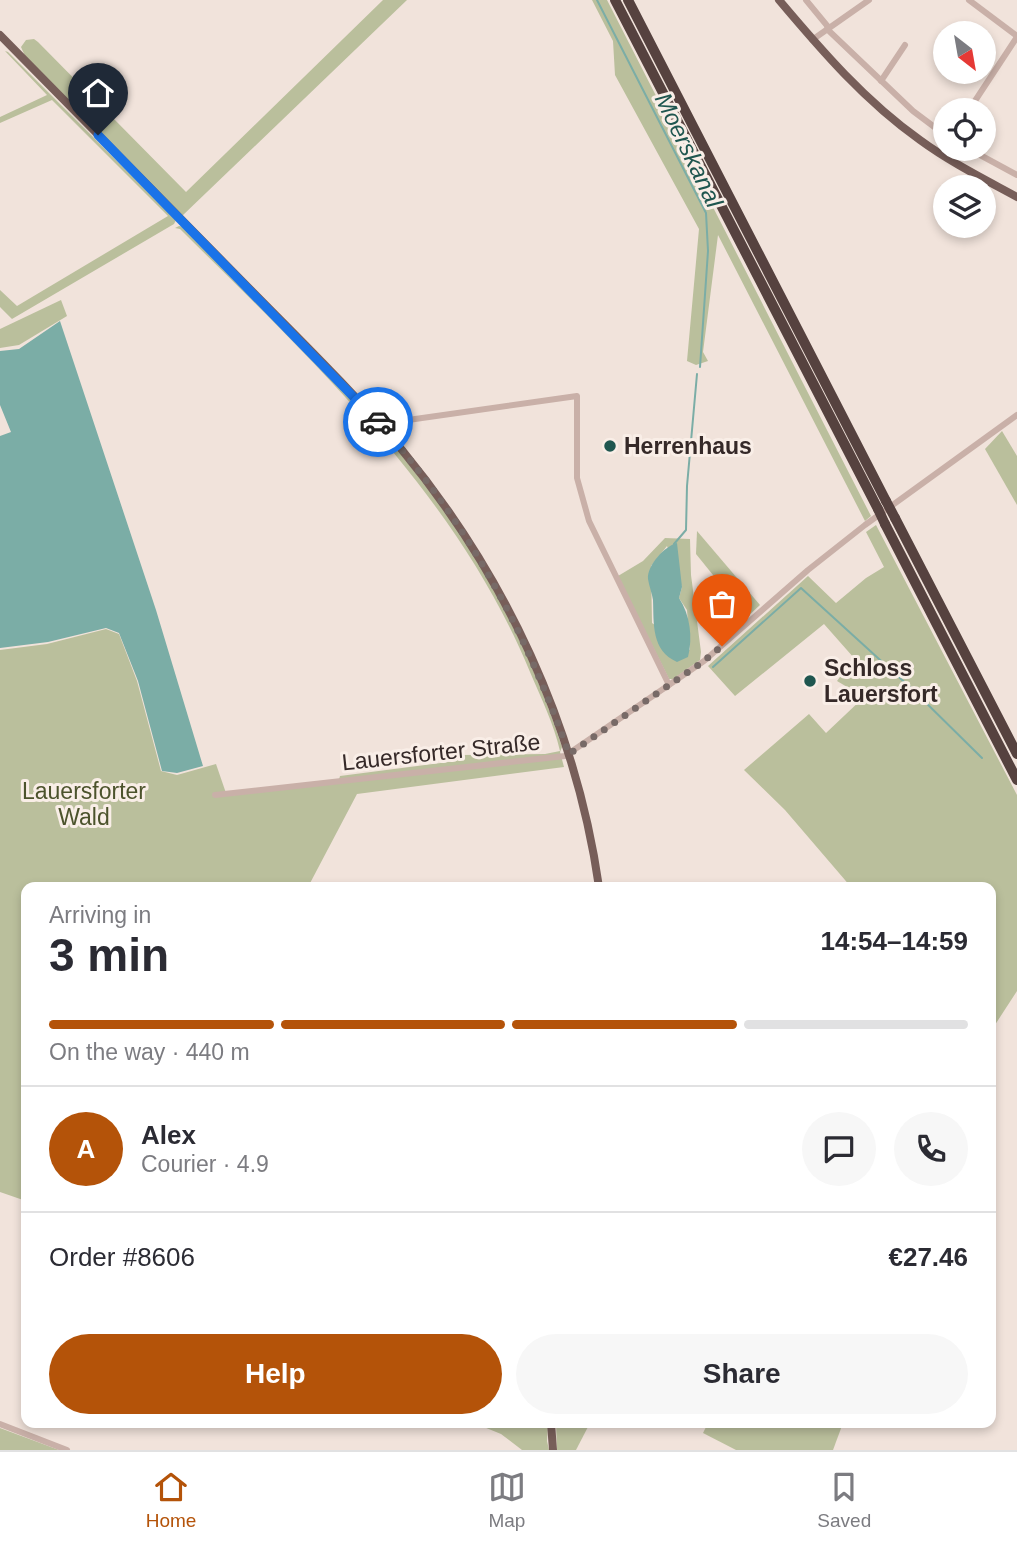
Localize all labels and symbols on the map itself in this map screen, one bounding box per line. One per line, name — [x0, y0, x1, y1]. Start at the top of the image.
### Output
north arrow — [933, 21, 996, 84]
pin — [68, 63, 128, 135]
water label: Moerskanal — [650, 88, 729, 212]
courier — [343, 387, 413, 457]
place label: Herrenhaus — [624, 433, 752, 459]
marker: Herrenhaus — [602, 438, 618, 454]
pin — [692, 574, 752, 646]
place label: Schloss Lauersfort — [824, 655, 938, 707]
marker: Schloss Lauersfort — [802, 673, 818, 689]
street label: Lauersforter Straße — [340, 729, 542, 775]
park label: Lauersforter Wald — [22, 778, 146, 830]

